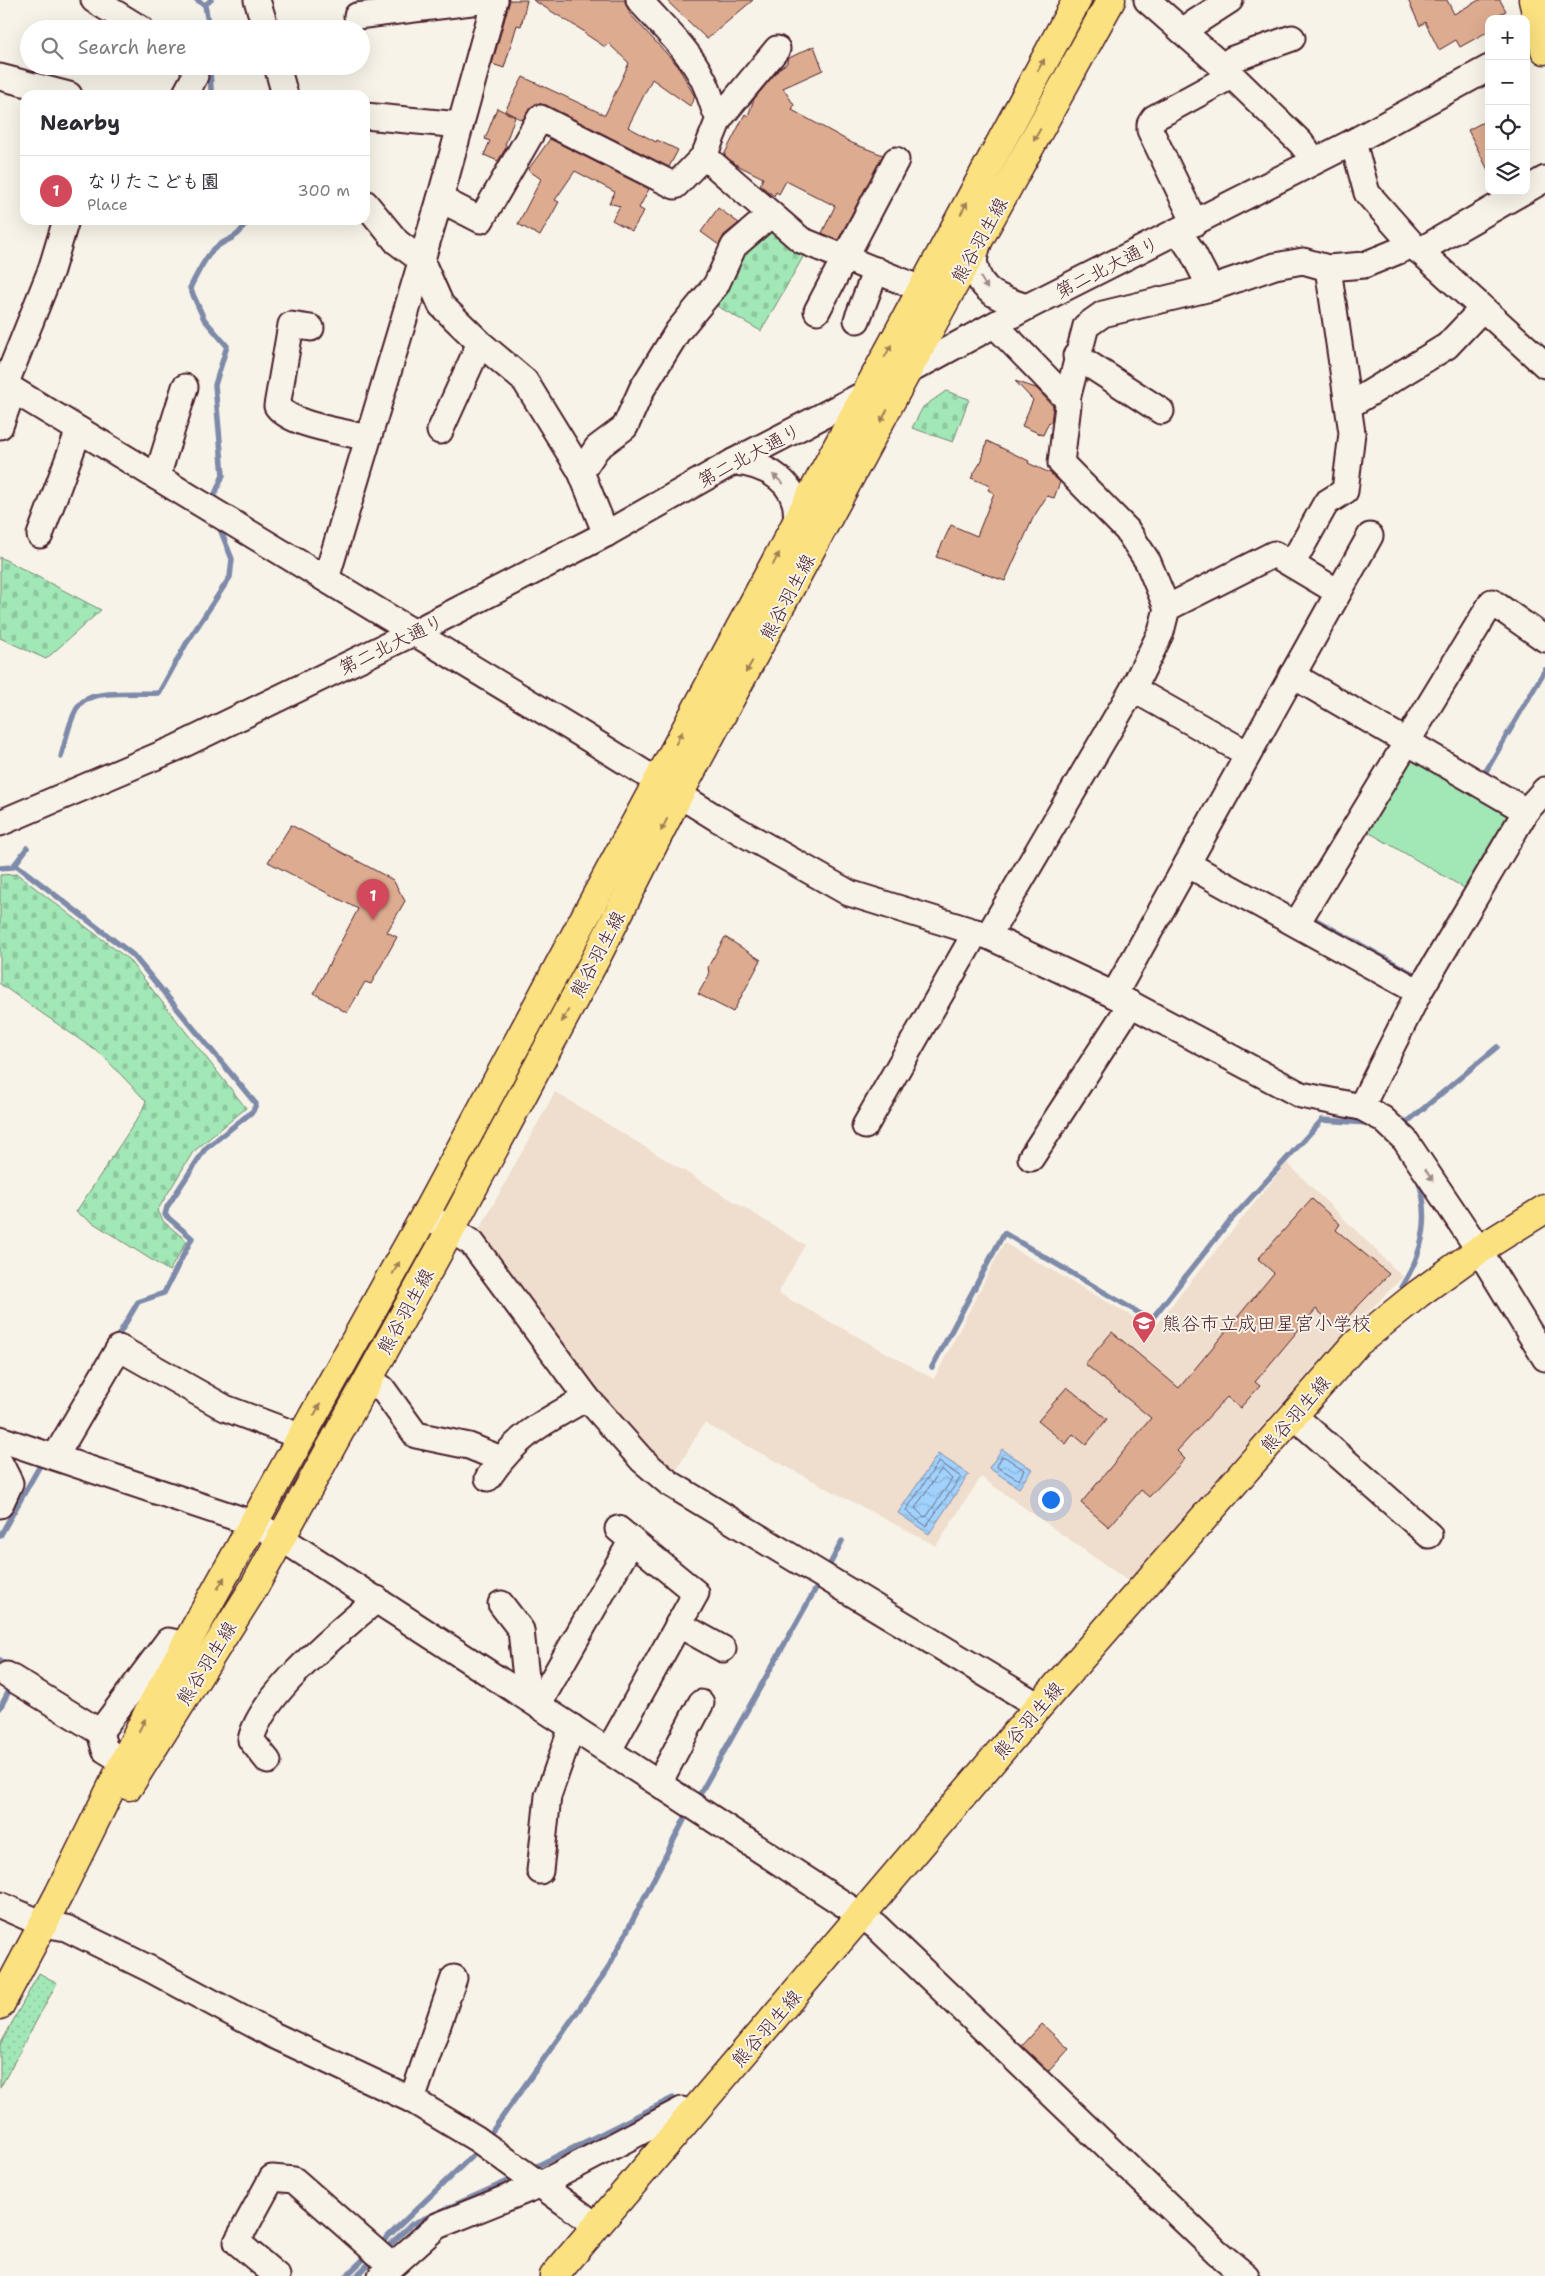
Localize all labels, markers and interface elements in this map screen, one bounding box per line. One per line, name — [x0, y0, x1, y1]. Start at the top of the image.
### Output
map controls — [1485, 15, 1530, 195]
button: + — [1485, 15, 1530, 60]
search box — [20, 20, 370, 75]
icon: search — [38, 34, 66, 62]
text: Search here — [78, 35, 187, 60]
one-way arrow — [1037, 58, 1046, 72]
button: − — [1485, 60, 1530, 105]
button: locate — [1485, 105, 1530, 150]
text: Nearby — [40, 109, 120, 137]
one-way arrow — [1032, 128, 1041, 141]
button: layers — [1485, 150, 1530, 195]
text: なりたこども園 — [87, 169, 220, 194]
text: 1 — [52, 180, 60, 201]
text: 300 m — [298, 180, 350, 201]
street label: 熊谷羽生線 — [945, 193, 1013, 288]
text: Place — [87, 194, 128, 215]
one-way arrow — [960, 201, 968, 215]
street label: 第二北大通り — [1051, 230, 1164, 304]
one-way arrow — [979, 277, 988, 290]
one-way arrow — [884, 344, 892, 359]
one-way arrow — [880, 408, 888, 423]
street label: 第二北大通り — [693, 418, 805, 493]
one-way arrow — [772, 473, 785, 484]
street label: 熊谷羽生線 — [754, 549, 821, 645]
one-way arrow — [771, 552, 780, 566]
street label: 第二北大通り — [335, 608, 448, 681]
one-way arrow — [745, 660, 754, 673]
one-way arrow — [675, 731, 684, 745]
one-way arrow — [660, 818, 668, 832]
pin: 1 — [357, 879, 389, 920]
street label: 熊谷羽生線 — [564, 906, 631, 1002]
one-way arrow — [560, 1009, 569, 1022]
one-way arrow — [1424, 1168, 1434, 1182]
one-way arrow — [391, 1262, 400, 1275]
street label: 熊谷羽生線 — [371, 1264, 439, 1359]
school or university icon: 熊谷市立成田星宮小学校 — [1131, 1310, 1157, 1344]
place label: 熊谷市立成田星宮小学校 — [1162, 1311, 1371, 1336]
street label: 熊谷羽生線 — [1255, 1370, 1336, 1458]
one-way arrow — [313, 1403, 321, 1418]
your location — [1038, 1487, 1064, 1513]
one-way arrow — [217, 1576, 225, 1590]
street label: 熊谷羽生線 — [171, 1616, 242, 1710]
street label: 熊谷羽生線 — [988, 1676, 1069, 1764]
one-way arrow — [138, 1718, 146, 1732]
street label: 熊谷羽生線 — [726, 1984, 807, 2072]

